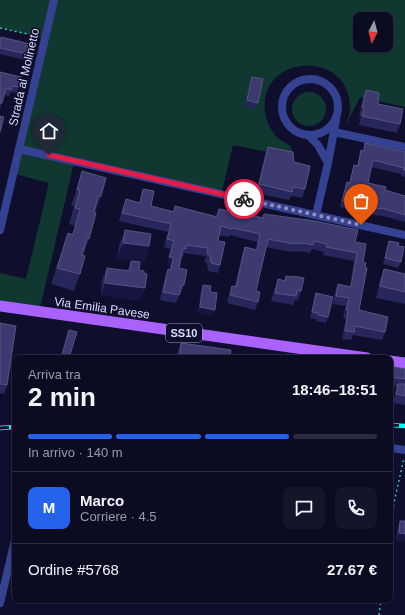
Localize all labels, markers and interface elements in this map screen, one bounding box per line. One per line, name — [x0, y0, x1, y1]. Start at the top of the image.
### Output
north arrow — [353, 12, 393, 52]
map controls — [353, 12, 393, 52]
street label: Strada al Molinetto — [6, 26, 42, 127]
pin — [32, 114, 66, 155]
icon: home — [38, 120, 60, 142]
courier — [224, 179, 264, 219]
pin — [344, 184, 378, 225]
icon: bike — [233, 188, 255, 210]
icon: bag — [350, 190, 372, 212]
street label: Via Emilia Pavese — [53, 294, 151, 322]
road number: SS10 — [166, 324, 202, 342]
text: Arriva tra — [28, 367, 81, 382]
text: 18:46–18:51 — [292, 381, 377, 398]
text: 2 min — [28, 382, 96, 412]
text: In arrivo · 140 m — [28, 445, 123, 460]
button: chat — [283, 487, 325, 529]
button: phone — [335, 487, 377, 529]
text: Marco — [80, 492, 124, 509]
text: M — [43, 499, 55, 516]
text: Corriere · 4.5 — [80, 509, 157, 524]
text: Ordine #5768 — [28, 561, 119, 578]
text: 27.67 € — [327, 561, 377, 578]

